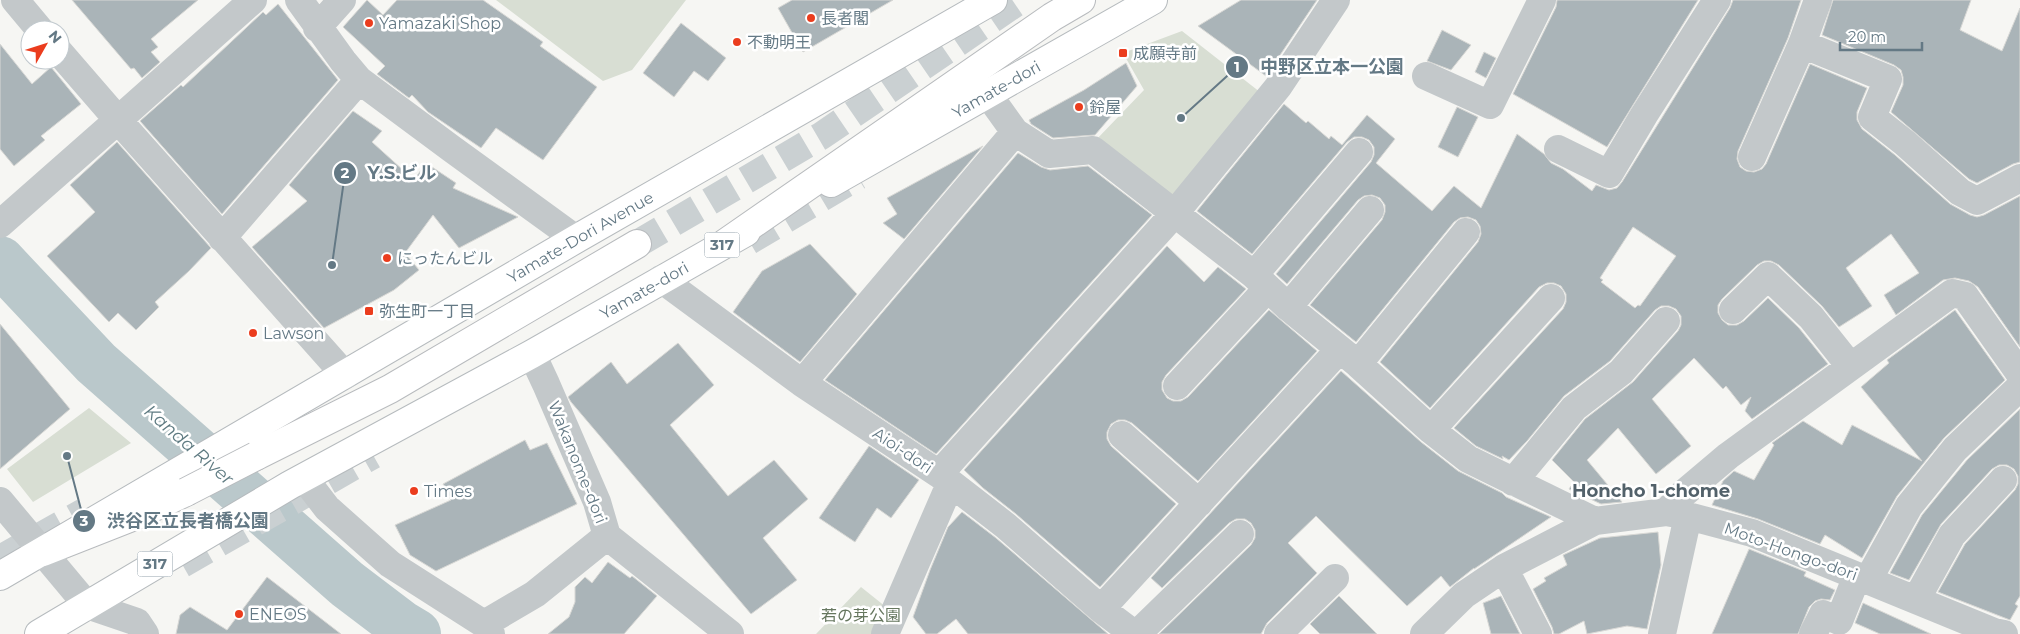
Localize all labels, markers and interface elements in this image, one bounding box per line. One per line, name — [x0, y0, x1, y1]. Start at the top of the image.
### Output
place label: 長者閣 — [821, 9, 869, 28]
marker: 長者閣 — [805, 12, 817, 24]
place label: Yamazaki Shop — [379, 14, 501, 33]
marker: Yamazaki Shop — [363, 17, 375, 29]
north arrow — [20, 20, 70, 70]
scale bar — [1840, 20, 1922, 52]
text: N — [45, 27, 66, 47]
text: 20 m — [1848, 27, 1886, 46]
place label: 不動明王 — [747, 33, 811, 52]
marker: 不動明王 — [731, 36, 743, 48]
place label: 成願寺前 — [1133, 44, 1197, 63]
marker: 成願寺前 — [1117, 47, 1129, 59]
callout: 中野区立本一公園 — [1225, 51, 1414, 84]
text: 中野区立本一公園 — [1260, 56, 1404, 78]
street label: Yamate-dori — [949, 57, 1044, 122]
text: 1 — [1234, 57, 1240, 76]
place label: 鈴屋 — [1089, 98, 1121, 117]
marker: 鈴屋 — [1073, 101, 1085, 113]
callout: Y.S.ビル — [333, 156, 446, 189]
text: Y.S.ビル — [367, 162, 436, 184]
text: 2 — [341, 163, 350, 182]
street label: Yamate-Dori Avenue — [504, 188, 657, 287]
road number: 317 — [704, 232, 740, 258]
place label: にったんビル — [397, 249, 493, 268]
marker: にったんビル — [381, 252, 393, 264]
street label: Yamate-dori — [597, 258, 692, 323]
place label: 弥生町一丁目 — [379, 302, 475, 321]
marker: 弥生町一丁目 — [363, 305, 375, 317]
place label: Lawson — [263, 324, 324, 343]
marker: Lawson — [247, 327, 259, 339]
street label: Wakanome-dori — [544, 398, 611, 526]
water label: Kanda River — [140, 400, 239, 490]
street label: Aioi-dori — [869, 424, 936, 477]
district label: Honcho 1-chome — [1572, 480, 1730, 502]
place label: Times — [424, 482, 472, 501]
marker: Times — [408, 485, 420, 497]
callout: 渋谷区立長者橋公園 — [72, 504, 279, 537]
text: 渋谷区立長者橋公園 — [107, 510, 269, 532]
text: 3 — [79, 511, 89, 530]
street label: Moto-Hongo-dori — [1722, 519, 1860, 584]
road number: 317 — [138, 552, 172, 576]
place label: ENEOS — [249, 605, 307, 624]
park label: 若の芽公園 — [821, 606, 901, 625]
marker: ENEOS — [233, 608, 245, 620]

